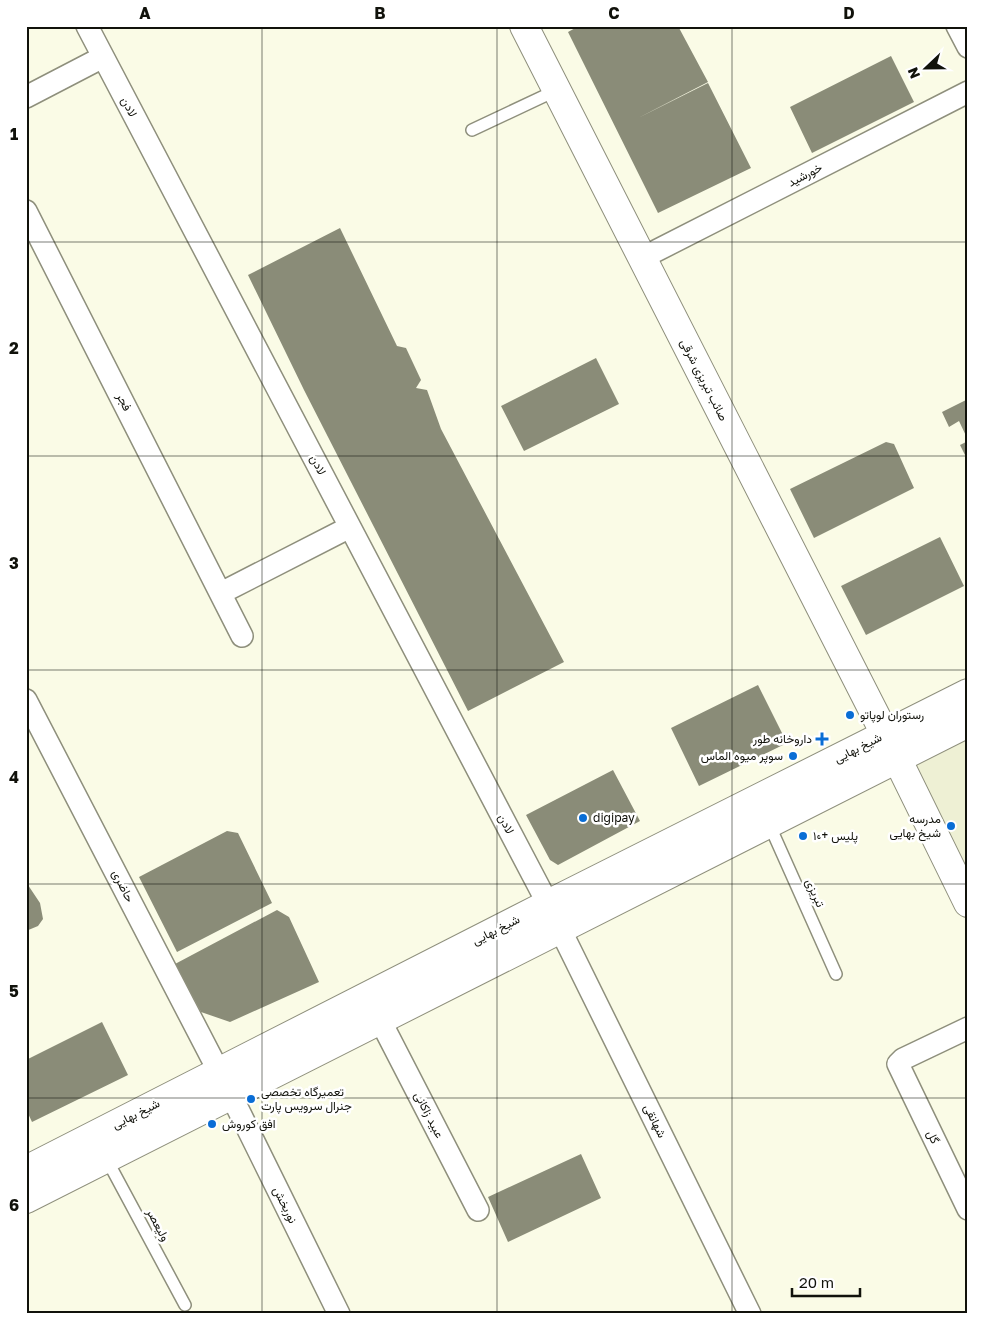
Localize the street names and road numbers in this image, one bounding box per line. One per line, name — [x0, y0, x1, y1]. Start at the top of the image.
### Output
street label: لادن — [118, 94, 141, 119]
street label: خورشید — [785, 160, 825, 190]
street label: صائب تبریزی شرقی — [676, 336, 732, 424]
street label: فجر — [112, 389, 135, 414]
street label: لادن — [307, 452, 330, 477]
street label: شیخ بهایی — [831, 729, 885, 768]
street label: لادن — [495, 811, 518, 836]
street label: حاضری — [108, 867, 138, 905]
street label: تبریزی — [802, 876, 828, 910]
street label: شیخ بهایی — [469, 911, 523, 950]
street label: عبید زاکانی — [411, 1089, 447, 1141]
street label: شیخ بهایی — [109, 1095, 163, 1134]
street label: شهانقی — [640, 1101, 670, 1141]
street label: گل — [923, 1127, 943, 1147]
street label: نوربخش — [269, 1184, 301, 1226]
street label: ولیعصر — [142, 1205, 173, 1244]

